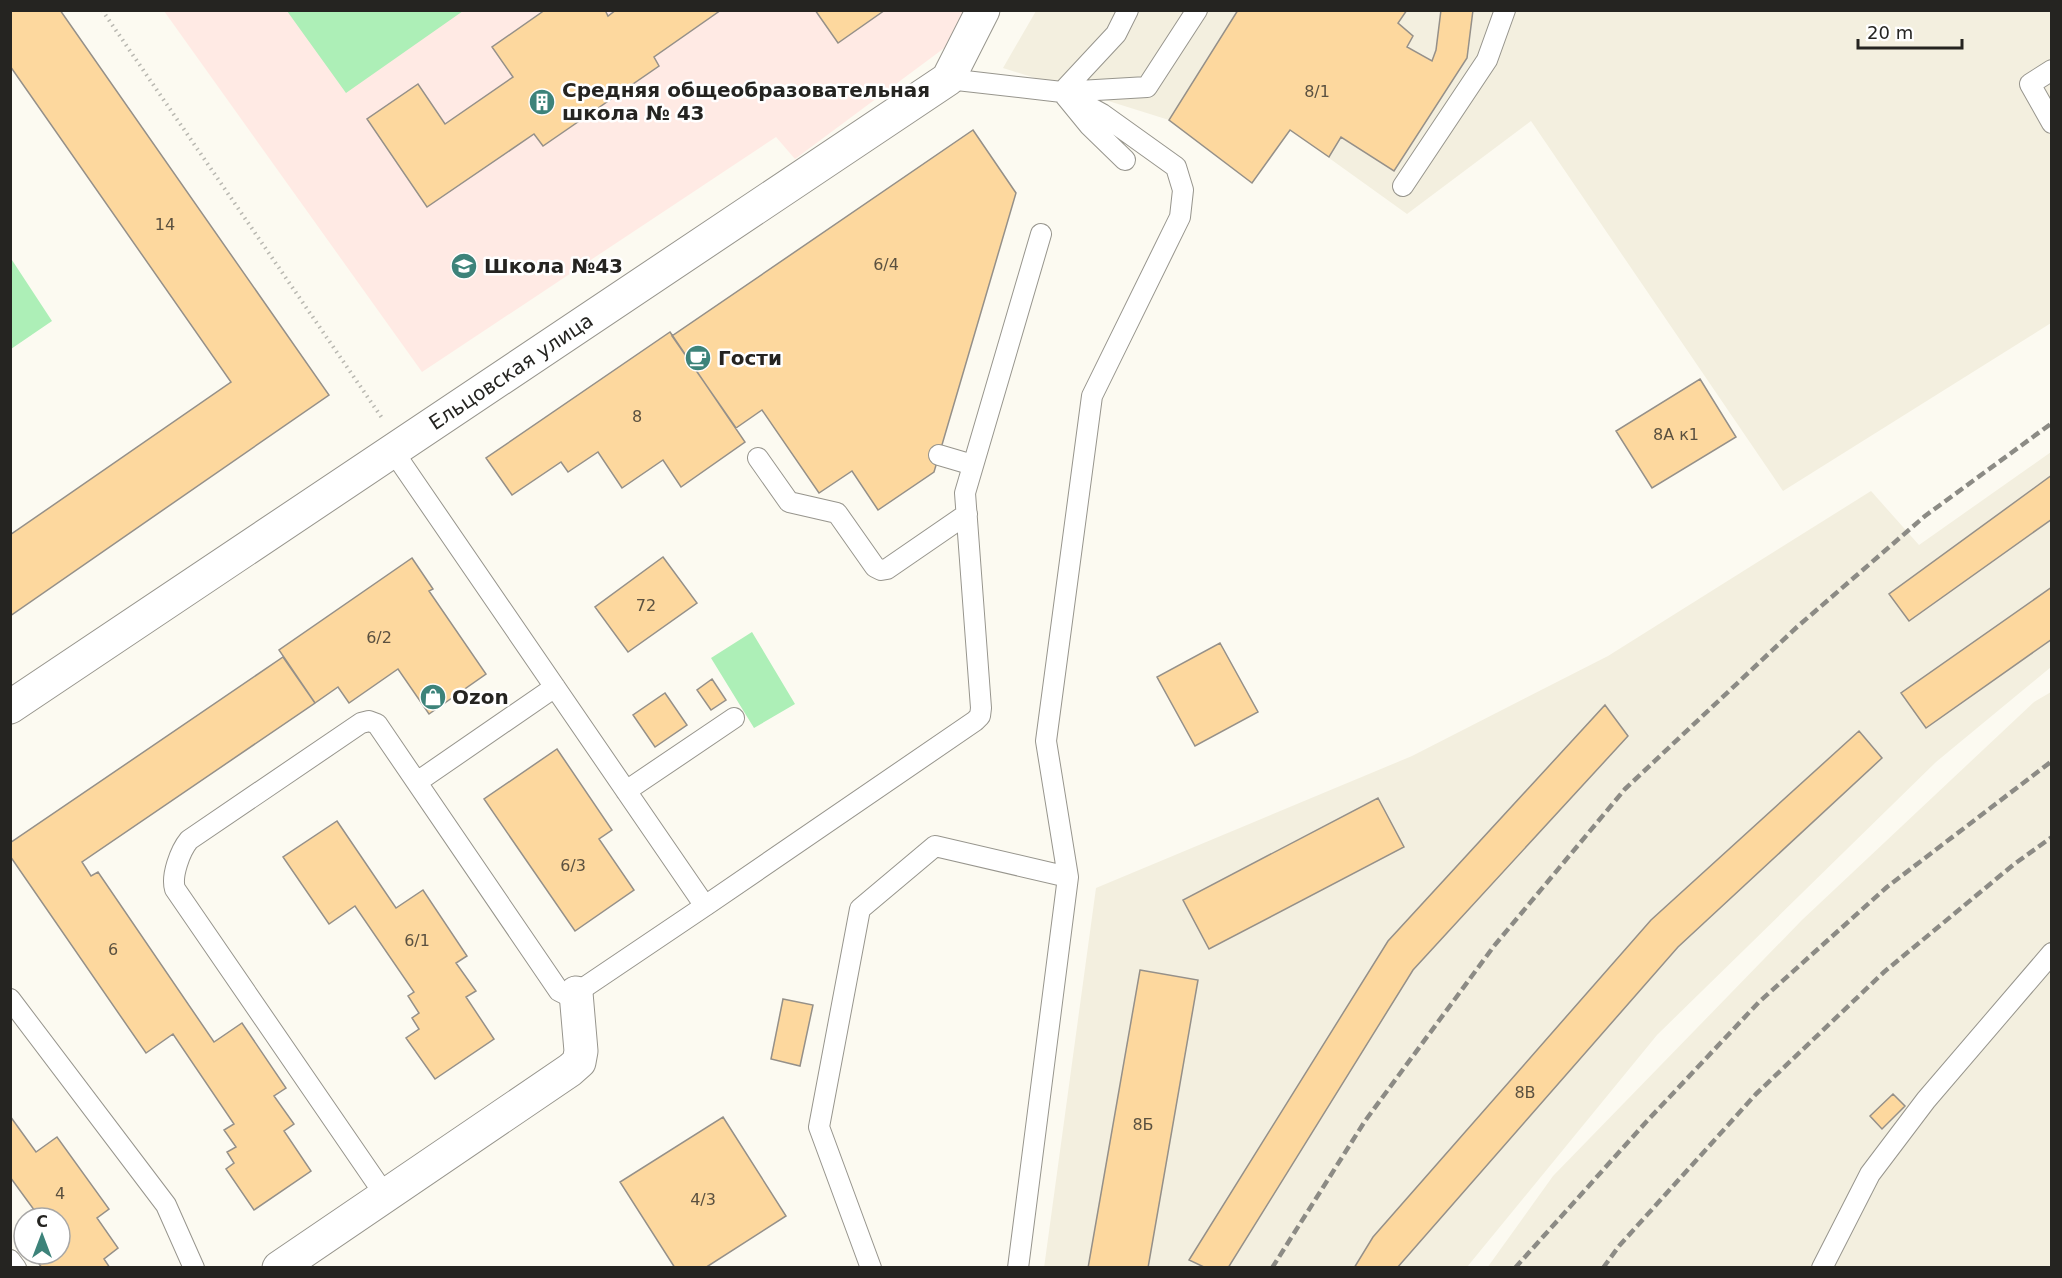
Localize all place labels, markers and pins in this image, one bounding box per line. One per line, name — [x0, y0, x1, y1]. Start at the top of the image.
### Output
place label: Средняя общеобразовательная школа № 43 — [562, 78, 930, 125]
building icon: Средняя общеобразовательная школа № 43 — [527, 87, 557, 117]
school or university icon: Школа №43 — [449, 251, 479, 281]
place label: Школа №43 — [484, 254, 623, 278]
cafe icon: Гости — [683, 343, 713, 373]
place label: Гости — [718, 346, 782, 370]
shop icon: Ozon — [418, 682, 448, 712]
place label: Ozon — [452, 685, 509, 709]

